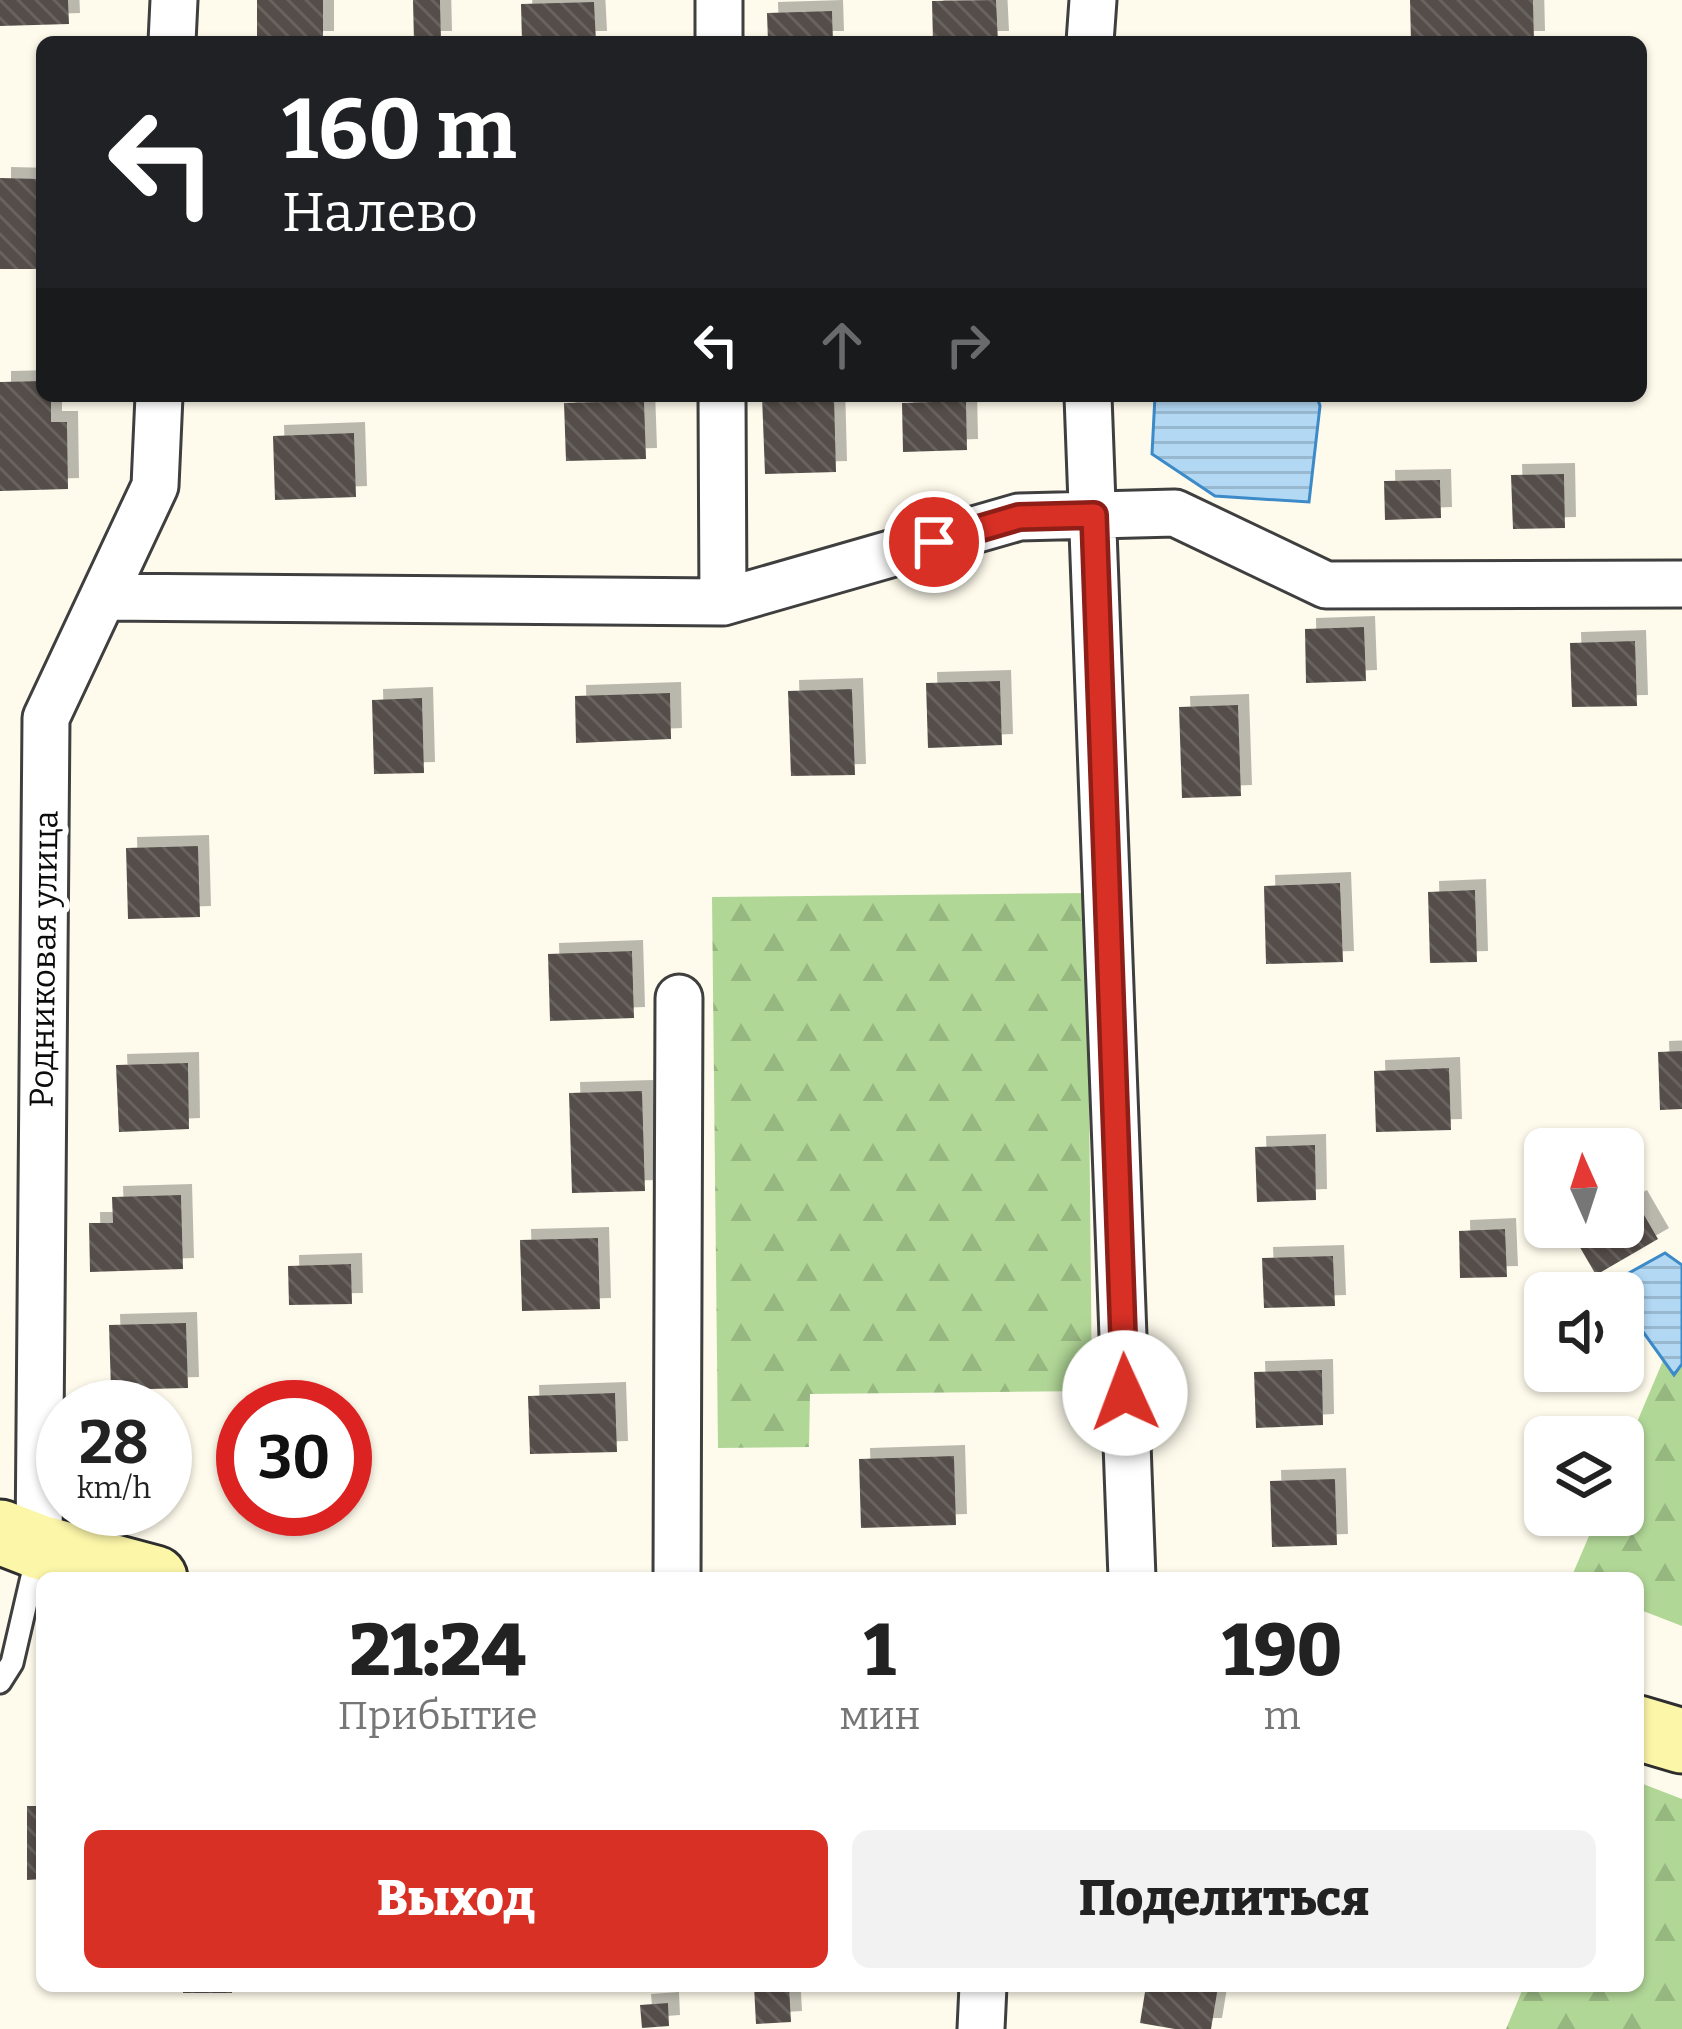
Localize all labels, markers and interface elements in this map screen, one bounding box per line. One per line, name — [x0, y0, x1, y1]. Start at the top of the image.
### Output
text: 160 m — [282, 79, 517, 180]
icon: left — [84, 84, 240, 240]
text: Налево — [282, 181, 478, 245]
icon: left — [683, 312, 749, 378]
icon: ahead — [809, 312, 875, 378]
icon: right — [935, 312, 1001, 378]
pin — [883, 491, 985, 593]
icon: arrive — [901, 509, 967, 575]
street label: Родниковая улица — [21, 810, 67, 1108]
north arrow — [1524, 1128, 1644, 1248]
map controls — [1524, 1128, 1644, 1536]
button: sound — [1524, 1272, 1644, 1392]
position arrow — [1062, 1330, 1188, 1456]
speed limit sign: 30 — [216, 1380, 372, 1536]
text: 28 — [79, 1407, 149, 1479]
button: layers — [1524, 1416, 1644, 1536]
text: km/h — [77, 1470, 151, 1506]
text: 21:24 — [349, 1608, 526, 1694]
text: 1 — [864, 1608, 896, 1694]
text: 190 — [1222, 1608, 1342, 1694]
text: Прибытие — [338, 1693, 538, 1739]
text: мин — [839, 1693, 920, 1739]
text: m — [1264, 1693, 1301, 1739]
button: Выход — [84, 1830, 828, 1968]
button: Поделиться — [852, 1830, 1596, 1968]

